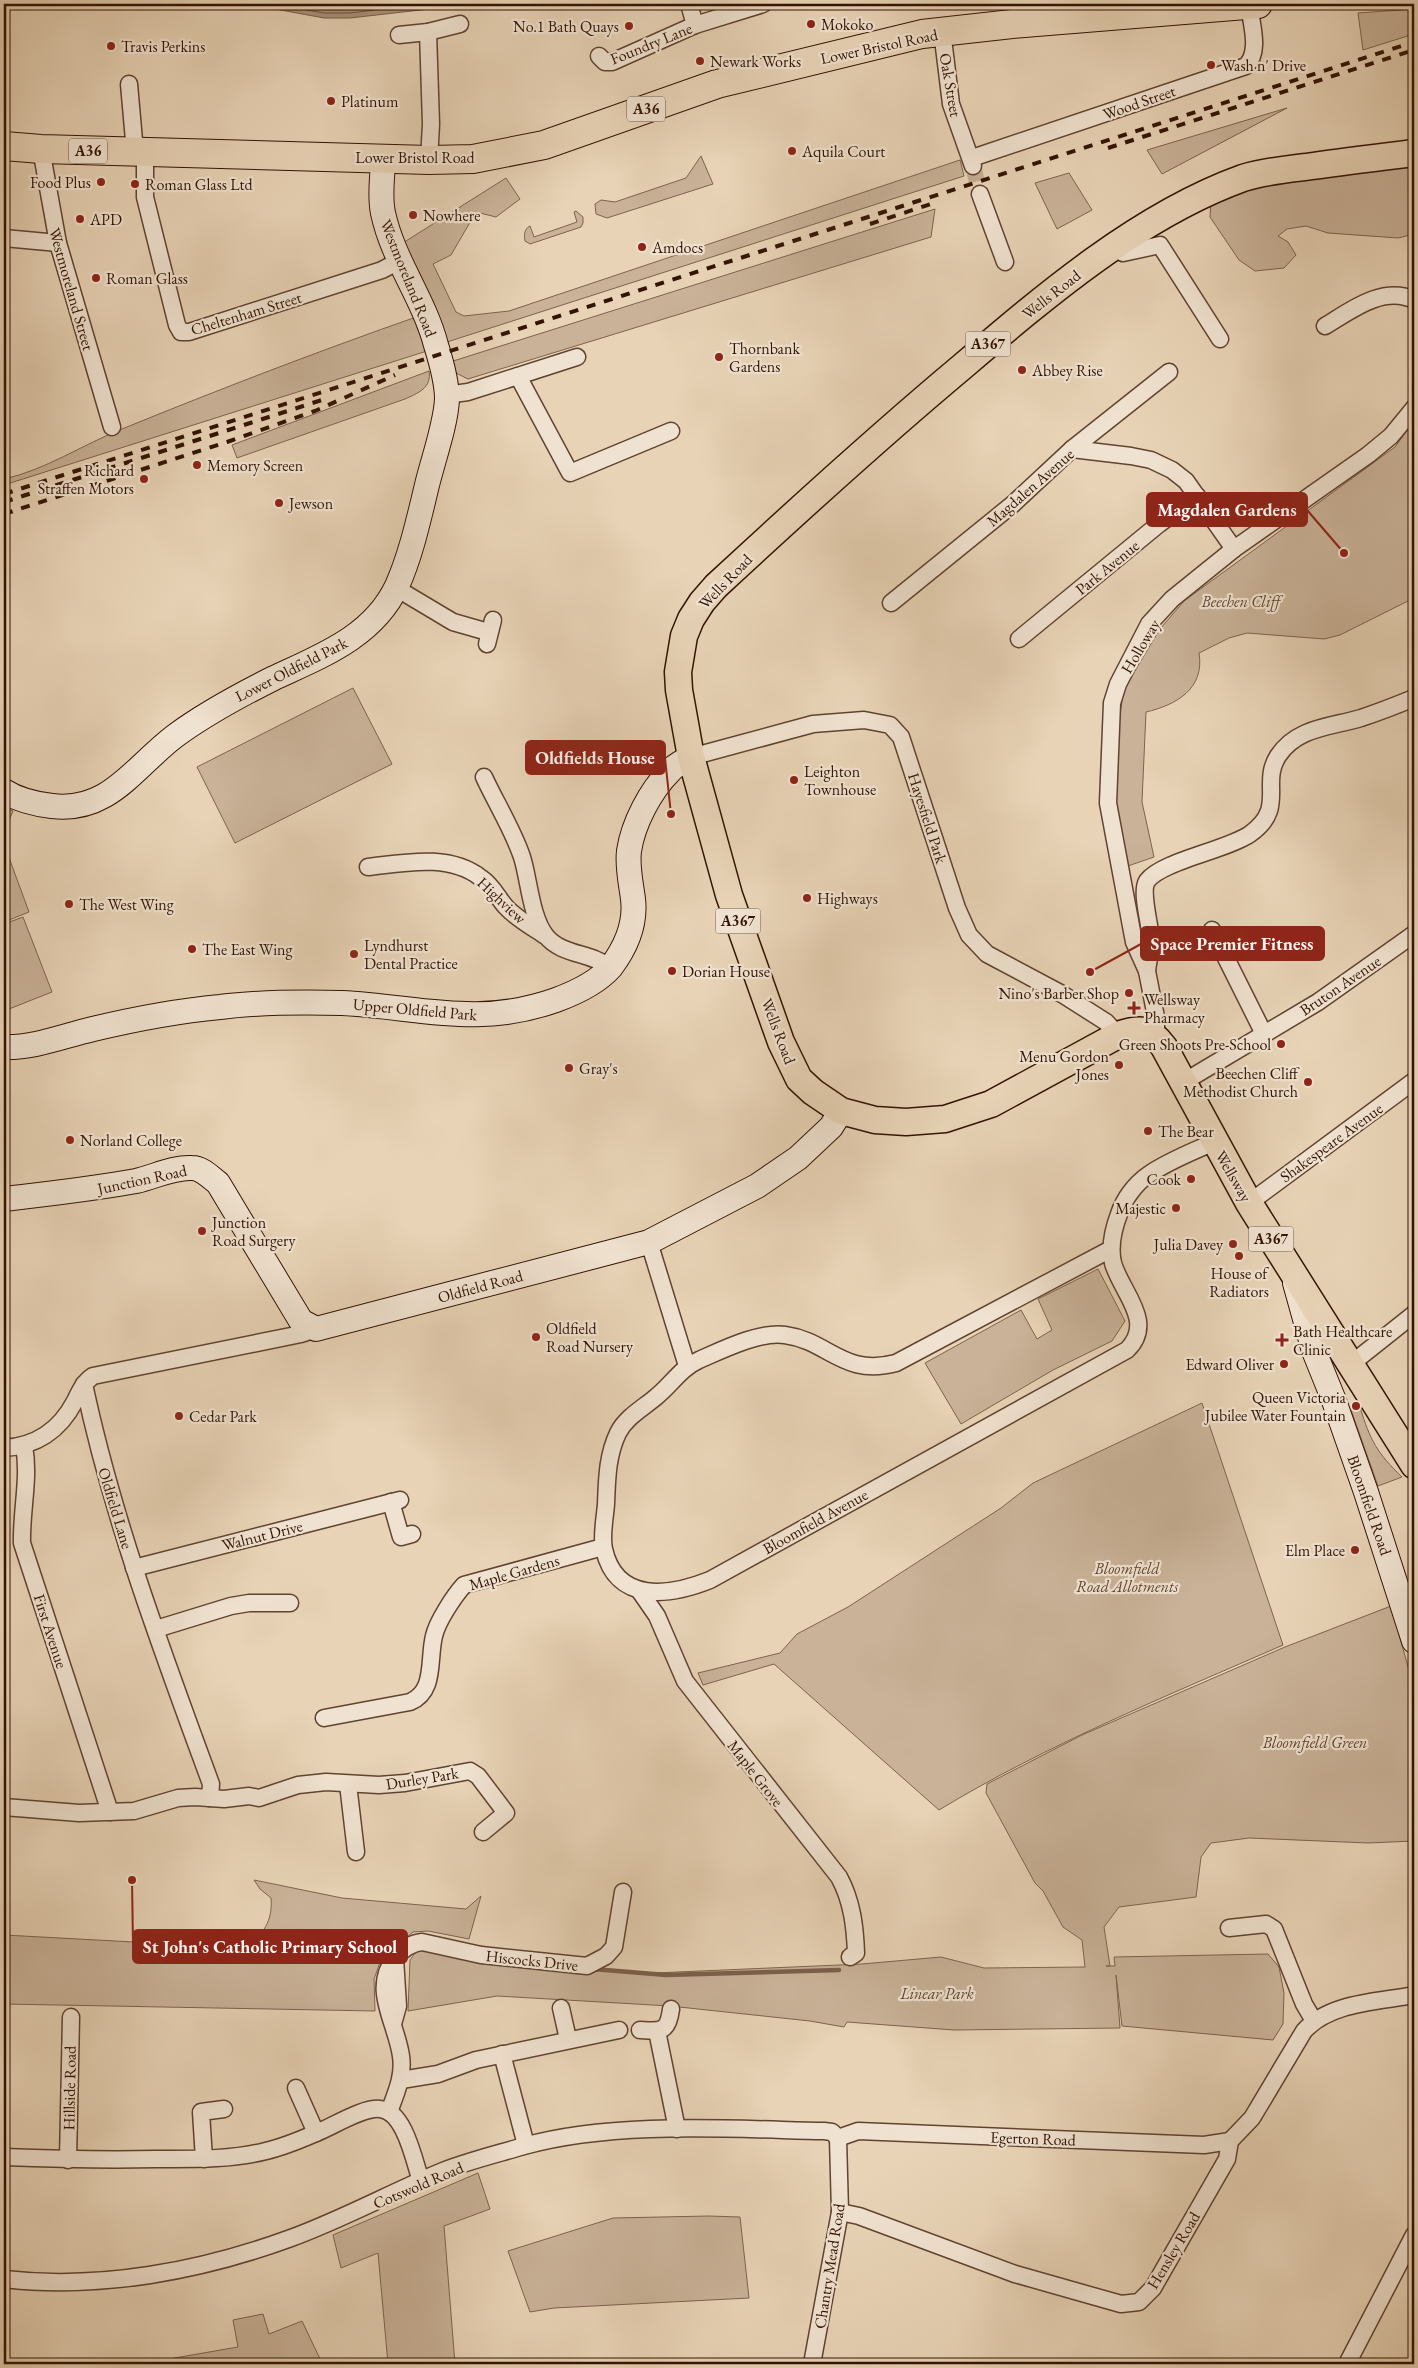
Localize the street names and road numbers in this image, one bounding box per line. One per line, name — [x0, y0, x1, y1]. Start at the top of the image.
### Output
street label: Foundry Lane — [607, 18, 695, 69]
street label: Lower Bristol Road — [819, 24, 941, 69]
street label: Oak Street — [935, 52, 966, 119]
street label: Wood Street — [1100, 80, 1178, 125]
road number: A36 — [627, 96, 665, 122]
road number: A36 — [69, 138, 107, 164]
street label: Lower Bristol Road — [355, 147, 476, 168]
street label: Westmoreland Road — [375, 216, 442, 341]
street label: Westmoreland Street — [44, 225, 99, 353]
street label: Wells Road — [1018, 264, 1086, 324]
street label: Cheltenham Street — [188, 287, 304, 340]
road number: A367 — [966, 332, 1010, 356]
street label: Magdalen Avenue — [982, 444, 1079, 531]
street label: Park Avenue — [1071, 535, 1144, 600]
street label: Wells Road — [694, 549, 757, 613]
street label: Holloway — [1116, 614, 1165, 677]
street label: Lower Oldfield Park — [231, 632, 351, 707]
street label: Hayesfield Park — [903, 770, 952, 867]
street label: Highview — [473, 872, 531, 929]
road number: A367 — [716, 908, 760, 934]
street label: Bruton Avenue — [1296, 951, 1385, 1020]
street label: Upper Oldfield Park — [352, 994, 478, 1025]
street label: Wells Road — [756, 995, 801, 1068]
street label: Shakespeare Avenue — [1276, 1098, 1387, 1187]
street label: Wellsway — [1210, 1147, 1257, 1207]
street label: Junction Road — [94, 1160, 190, 1200]
road number: A367 — [1248, 1226, 1294, 1252]
street label: Oldfield Road — [435, 1265, 526, 1308]
street label: Bloomfield Road — [1343, 1452, 1397, 1559]
street label: Oldfield Lane — [93, 1465, 138, 1551]
street label: Bloomfield Avenue — [759, 1484, 872, 1559]
street label: Walnut Drive — [220, 1515, 305, 1556]
street label: Maple Gardens — [466, 1550, 562, 1595]
street label: First Avenue — [29, 1591, 72, 1671]
street label: Maple Grove — [723, 1736, 788, 1811]
street label: Durley Park — [384, 1762, 460, 1795]
street label: Hiscocks Drive — [485, 1945, 579, 1976]
street label: Hillside Road — [58, 2045, 81, 2131]
street label: Egerton Road — [990, 2127, 1077, 2151]
street label: Cotswold Road — [370, 2157, 467, 2214]
street label: Chantry Mead Road — [809, 2201, 850, 2330]
street label: Hensley Road — [1142, 2207, 1205, 2293]

